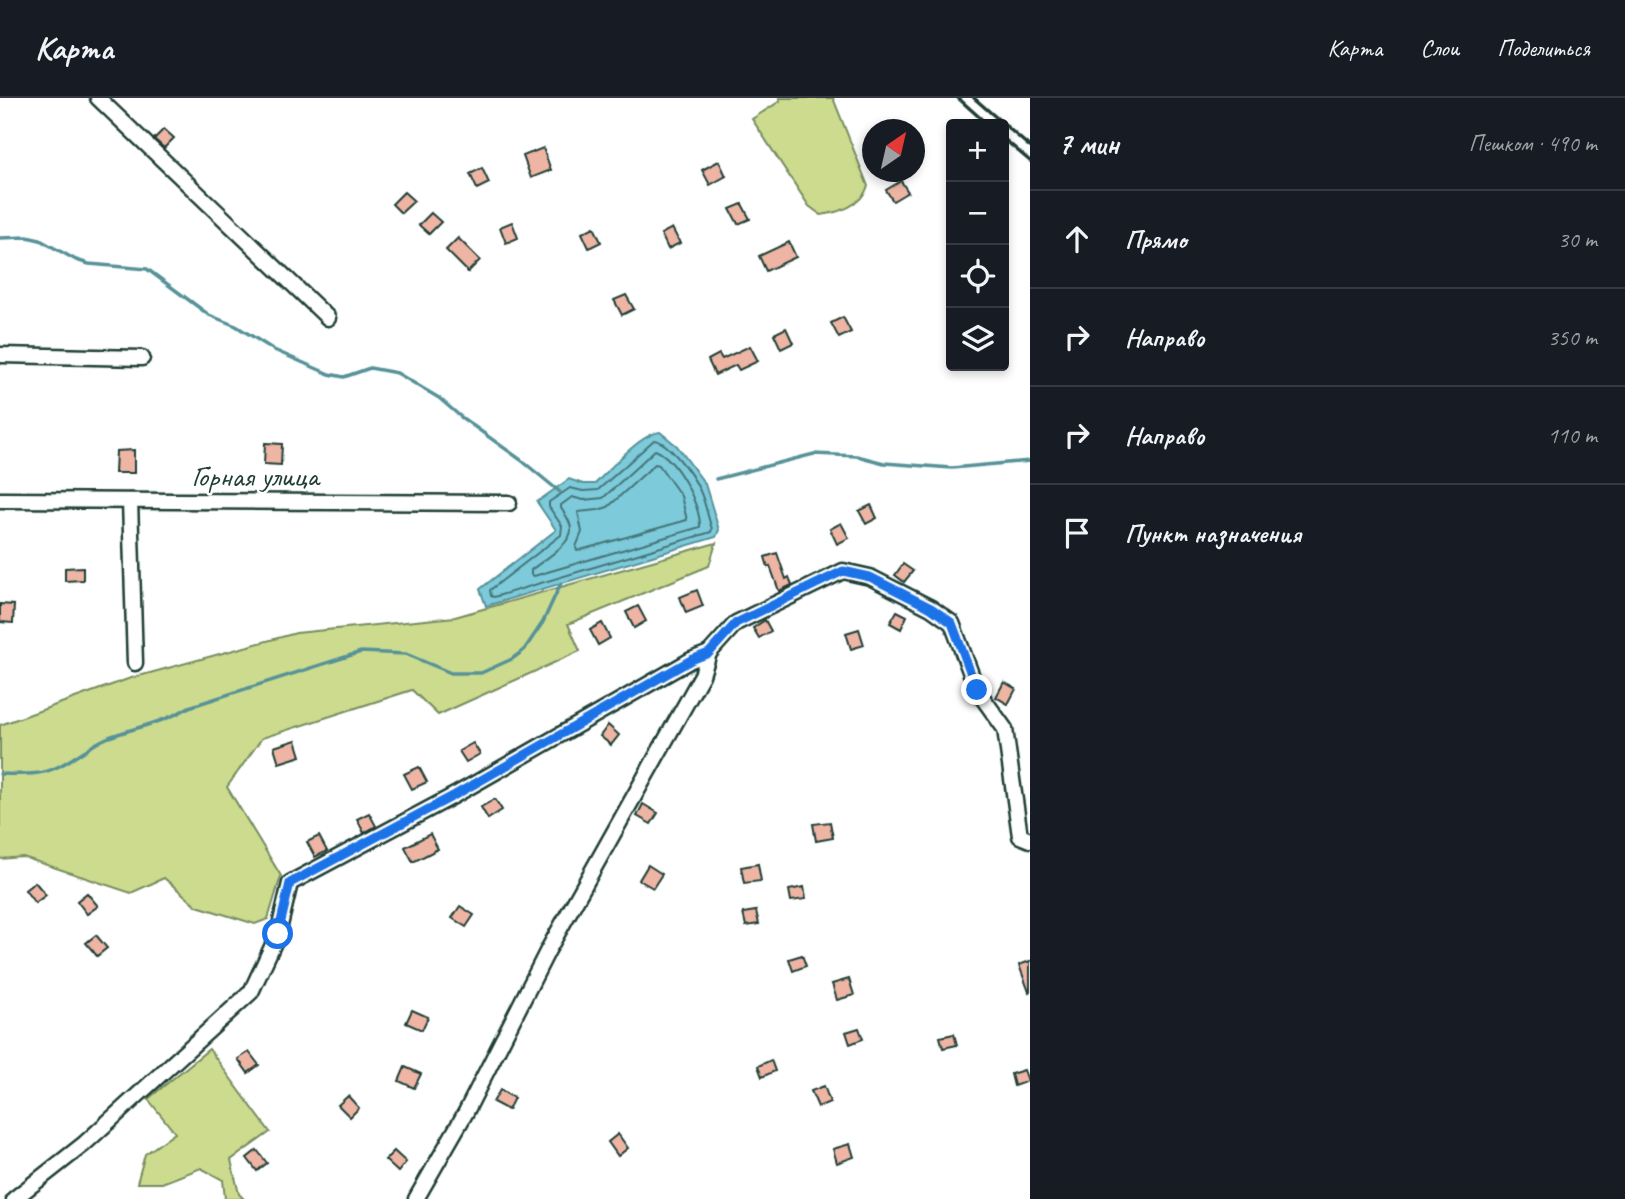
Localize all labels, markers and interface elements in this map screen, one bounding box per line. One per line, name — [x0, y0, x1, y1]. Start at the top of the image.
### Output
text: Карта — [35, 27, 114, 69]
text: Карта — [1328, 33, 1382, 63]
text: Слои — [1420, 33, 1459, 63]
text: Поделиться — [1497, 33, 1590, 63]
north arrow — [862, 119, 925, 182]
map controls — [946, 119, 1009, 371]
button: + — [946, 119, 1009, 182]
text: 7 мин — [1058, 125, 1119, 163]
text: Пешком · 490 m — [1469, 129, 1597, 158]
button: − — [946, 182, 1009, 245]
icon: ahead — [1058, 220, 1096, 258]
text: Прямо — [1125, 223, 1187, 256]
text: 30 m — [1558, 225, 1597, 254]
button: locate — [946, 245, 1009, 308]
button: layers — [946, 308, 1009, 371]
icon: right — [1058, 318, 1096, 356]
text: Направо — [1125, 321, 1204, 354]
text: 350 m — [1548, 323, 1597, 352]
icon: right — [1058, 416, 1096, 454]
text: Направо — [1125, 419, 1204, 452]
text: 110 m — [1548, 421, 1597, 450]
street label: Горная улица — [192, 457, 321, 495]
icon: arrive — [1058, 514, 1096, 552]
text: Пункт назначения — [1125, 517, 1301, 550]
route end — [961, 674, 992, 705]
route start — [262, 918, 293, 949]

